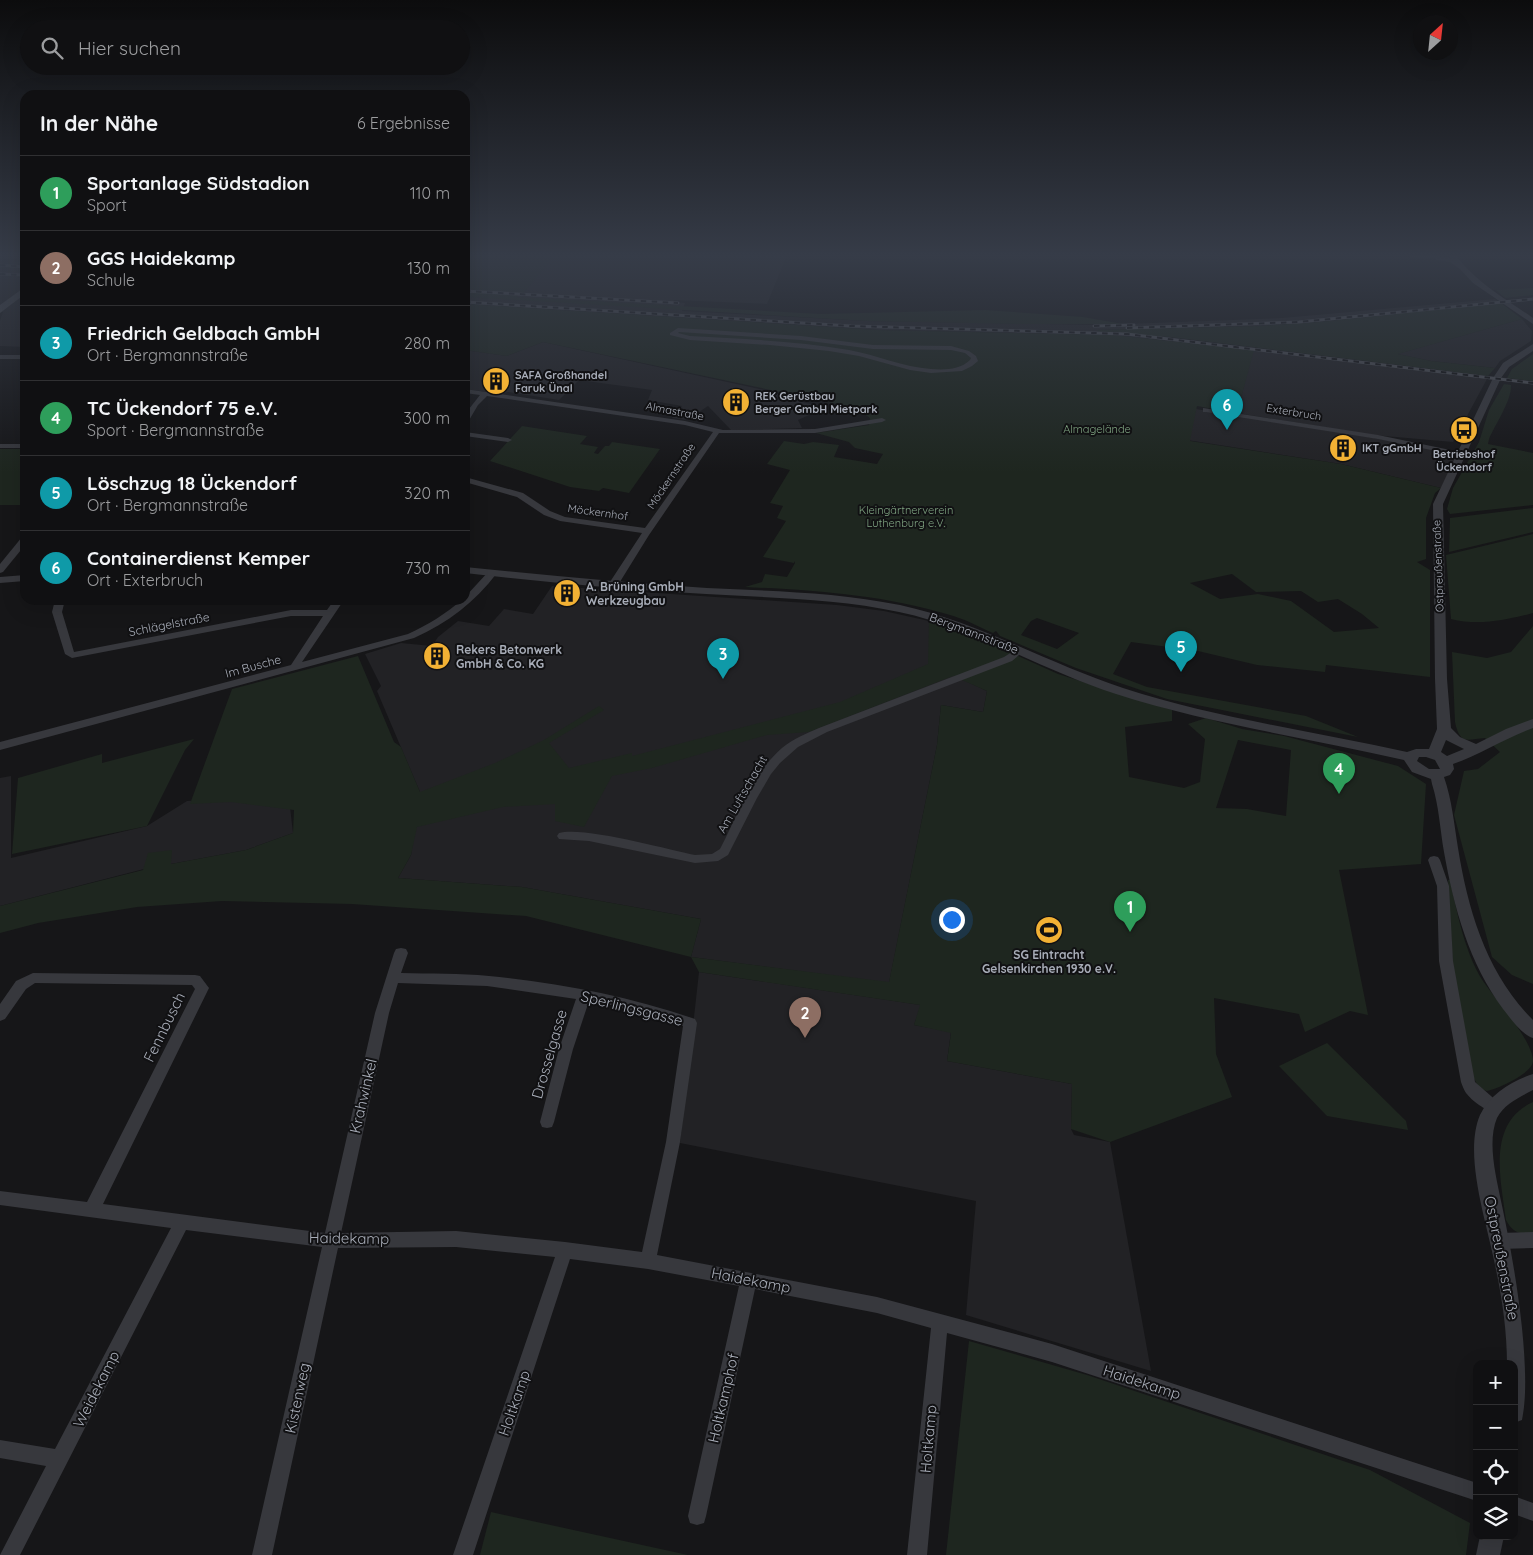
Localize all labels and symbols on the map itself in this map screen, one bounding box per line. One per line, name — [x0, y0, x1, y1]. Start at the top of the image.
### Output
north arrow — [1413, 15, 1458, 60]
building icon: SAFA Großhandel Faruk Ünal — [481, 366, 511, 396]
place label: SAFA Großhandel Faruk Ünal — [515, 368, 607, 395]
building icon: REK Gerüstbau Berger GmbH Mietpark — [721, 387, 751, 417]
place label: REK Gerüstbau Berger GmbH Mietpark — [755, 389, 878, 416]
pin: 6 — [1211, 389, 1243, 430]
street label: Almastraße — [645, 399, 705, 423]
street label: Exterbruch — [1266, 401, 1322, 423]
bus stop icon: Betriebshof Ückendorf — [1449, 415, 1479, 445]
park label: Almagelände — [1063, 422, 1131, 436]
building icon: IKT gGmbH — [1328, 433, 1358, 463]
street label: Möckernstraße — [644, 440, 698, 512]
place label: IKT gGmbH — [1362, 441, 1422, 455]
place label: Betriebshof Ückendorf — [1433, 447, 1495, 474]
street label: Möckernhof — [567, 501, 629, 523]
park label: Kleingärtnerverein Luthenburg e.V. — [859, 503, 953, 530]
street label: Ostpreußenstraße — [1429, 520, 1447, 612]
building icon: A. Brüning GmbH Werkzeugbau — [552, 578, 582, 608]
place label: A. Brüning GmbH Werkzeugbau — [586, 579, 684, 608]
street label: Schlägelstraße — [127, 609, 211, 639]
street label: Bergmannstraße — [927, 609, 1021, 657]
pin: 5 — [1165, 631, 1197, 672]
pin: 3 — [707, 638, 739, 679]
building icon: Rekers Betonwerk GmbH & Co. KG — [422, 641, 452, 671]
place label: Rekers Betonwerk GmbH & Co. KG — [456, 642, 562, 671]
street label: Im Busche — [223, 651, 283, 681]
street label: Am Luftschacht — [714, 753, 770, 835]
pin: 4 — [1323, 753, 1355, 794]
pin: 1 — [1114, 891, 1146, 932]
your location — [939, 907, 965, 933]
sports icon: SG Eintracht Gelsenkirchen 1930 e.V. — [1034, 915, 1064, 945]
place label: SG Eintracht Gelsenkirchen 1930 e.V. — [982, 947, 1116, 976]
street label: Sperlingsgasse — [579, 986, 685, 1030]
street label: Fennbusch — [139, 989, 189, 1065]
pin: 2 — [789, 997, 821, 1038]
street label: Drosselgasse — [527, 1007, 571, 1101]
street label: Krahwinkel — [345, 1057, 381, 1135]
street label: Ostpreußenstraße — [1481, 1194, 1523, 1322]
street label: Haidekamp — [309, 1228, 389, 1248]
street label: Haidekamp — [710, 1263, 792, 1297]
street label: Weidekamp — [69, 1348, 123, 1430]
street label: Holtkamphof — [703, 1351, 743, 1445]
street label: Kistenweg — [280, 1361, 314, 1435]
street label: Haidekamp — [1101, 1361, 1183, 1403]
street label: Holtkamp — [494, 1368, 534, 1438]
street label: Holtkamp — [916, 1404, 940, 1474]

